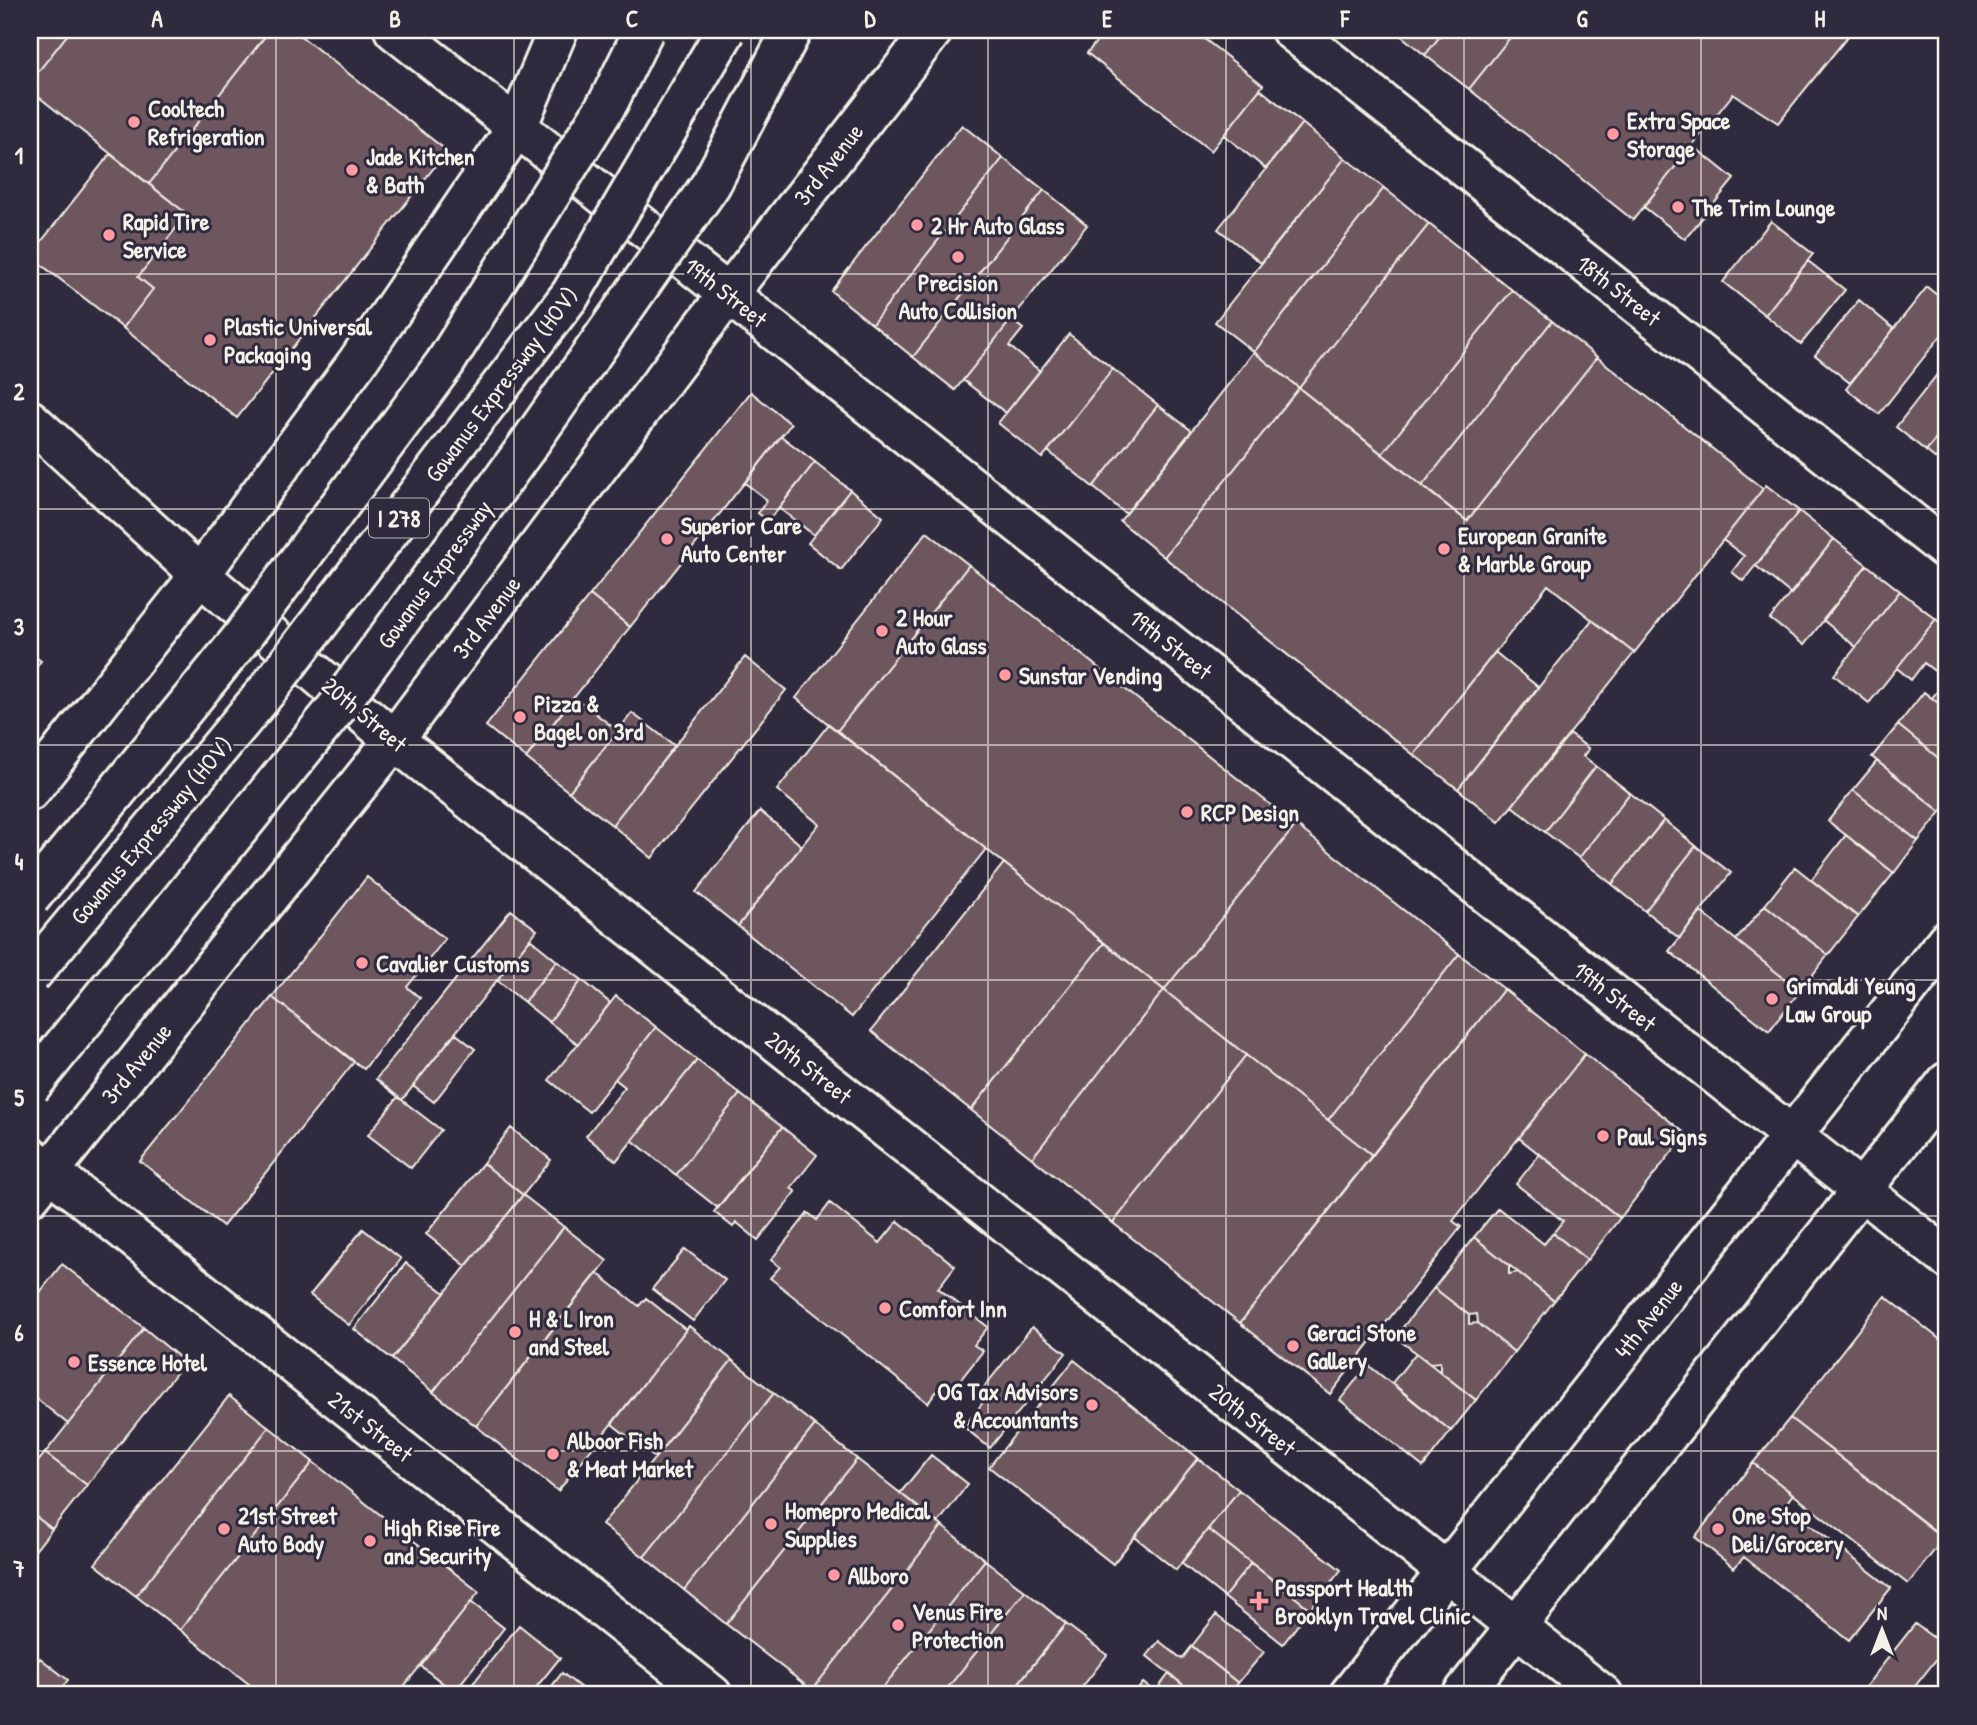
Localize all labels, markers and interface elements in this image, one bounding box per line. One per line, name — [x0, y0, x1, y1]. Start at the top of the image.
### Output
text: A — [151, 3, 163, 34]
text: B — [389, 3, 401, 34]
text: C — [626, 3, 638, 34]
text: D — [865, 3, 877, 34]
text: E — [1102, 3, 1113, 34]
text: F — [1340, 3, 1351, 34]
text: G — [1576, 3, 1588, 34]
text: H — [1815, 3, 1826, 34]
place label: Cooltech Refrigeration — [148, 92, 265, 153]
place label: Extra Space Storage — [1627, 104, 1731, 165]
marker: Cooltech Refrigeration — [126, 114, 142, 130]
street label: 3rd Avenue — [786, 116, 870, 212]
marker: Extra Space Storage — [1605, 126, 1621, 142]
text: 1 — [15, 140, 23, 171]
place label: Jade Kitchen & Bath — [366, 140, 475, 200]
marker: Jade Kitchen & Bath — [344, 162, 360, 178]
place label: The Trim Lounge — [1691, 191, 1836, 224]
marker: The Trim Lounge — [1670, 199, 1686, 215]
place label: Rapid Tire Service — [123, 205, 210, 265]
place label: 2 Hr Auto Glass — [931, 209, 1064, 241]
marker: 2 Hr Auto Glass — [909, 217, 925, 233]
marker: Rapid Tire Service — [101, 227, 117, 243]
street label: 18th Street — [1570, 247, 1668, 333]
street label: 19th Street — [678, 249, 775, 335]
marker: Precision Auto Collision — [950, 249, 966, 265]
place label: Precision Auto Collision — [899, 266, 1017, 326]
street label: Gowanus Expressway (HOV) — [417, 280, 585, 488]
place label: Plastic Universal Packaging — [224, 310, 373, 371]
marker: Plastic Universal Packaging — [202, 332, 218, 348]
text: 2 — [14, 376, 25, 407]
street label: Gowanus Expressway — [369, 493, 499, 655]
road number: I 278 — [369, 498, 429, 538]
place label: Superior Care Auto Center — [681, 509, 802, 569]
place label: European Granite & Marble Group — [1458, 519, 1607, 580]
marker: Superior Care Auto Center — [659, 531, 675, 547]
marker: European Granite & Marble Group — [1436, 541, 1452, 557]
street label: 3rd Avenue — [444, 569, 528, 665]
place label: 2 Hour Auto Glass — [896, 601, 987, 661]
street label: 19th Street — [1123, 601, 1220, 687]
text: 3 — [14, 611, 24, 642]
marker: 2 Hour Auto Glass — [874, 623, 890, 639]
place label: Sunstar Vending — [1019, 659, 1163, 692]
marker: Sunstar Vending — [997, 667, 1013, 683]
street label: 20th Street — [316, 669, 415, 759]
place label: Pizza & Bagel on 3rd — [534, 687, 644, 748]
marker: Pizza & Bagel on 3rd — [512, 709, 528, 725]
street label: Gowanus Expressway (HOV) — [63, 729, 239, 931]
place label: RCP Design — [1201, 796, 1299, 829]
marker: RCP Design — [1179, 804, 1195, 820]
text: 4 — [15, 846, 24, 877]
place label: Cavalier Customs — [376, 947, 529, 979]
street label: 19th Street — [1567, 953, 1664, 1039]
marker: Cavalier Customs — [354, 955, 370, 971]
place label: Grimaldi Yeung Law Group — [1786, 969, 1916, 1030]
marker: Grimaldi Yeung Law Group — [1764, 991, 1780, 1007]
street label: 3rd Avenue — [93, 1015, 179, 1110]
street label: 20th Street — [759, 1023, 860, 1111]
text: 5 — [14, 1082, 24, 1113]
place label: Paul Signs — [1617, 1120, 1707, 1153]
marker: Paul Signs — [1595, 1128, 1611, 1144]
street label: 4th Avenue — [1607, 1271, 1690, 1365]
place label: Comfort Inn — [899, 1292, 1007, 1324]
marker: Comfort Inn — [877, 1300, 893, 1316]
place label: H & L Iron and Steel — [529, 1302, 614, 1362]
place label: Geraci Stone Gallery — [1307, 1316, 1417, 1377]
text: 6 — [14, 1317, 24, 1348]
marker: H & L Iron and Steel — [507, 1324, 523, 1340]
marker: Geraci Stone Gallery — [1285, 1338, 1301, 1354]
place label: Essence Hotel — [88, 1346, 208, 1378]
marker: Essence Hotel — [66, 1354, 82, 1370]
place label: OG Tax Advisors & Accountants — [937, 1375, 1078, 1435]
street label: 20th Street — [1203, 1375, 1304, 1463]
street label: 21st Street — [322, 1383, 420, 1469]
marker: OG Tax Advisors & Accountants — [1084, 1397, 1100, 1413]
place label: Alboor Fish & Meat Market — [567, 1424, 694, 1484]
marker: Alboor Fish & Meat Market — [545, 1446, 561, 1462]
place label: Homepro Medical Supplies — [785, 1494, 931, 1555]
place label: 21st Street Auto Body — [238, 1499, 338, 1560]
place label: One Stop Deli/Grocery — [1732, 1499, 1844, 1560]
place label: High Rise Fire and Security — [384, 1511, 501, 1572]
marker: Homepro Medical Supplies — [763, 1516, 779, 1532]
marker: 21st Street Auto Body — [216, 1521, 232, 1537]
marker: One Stop Deli/Grocery — [1710, 1521, 1726, 1537]
marker: High Rise Fire and Security — [362, 1533, 378, 1549]
text: 7 — [12, 1553, 25, 1584]
place label: Allboro — [848, 1559, 909, 1591]
marker: Allboro — [826, 1567, 842, 1583]
place label: Passport Health Brooklyn Travel Clinic — [1275, 1571, 1471, 1632]
marker: Passport Health Brooklyn Travel Clinic — [1249, 1591, 1269, 1611]
place label: Venus Fire Protection — [912, 1595, 1004, 1655]
north arrow — [1848, 1596, 1918, 1666]
text: N — [1877, 1600, 1887, 1626]
marker: Venus Fire Protection — [890, 1617, 906, 1633]

